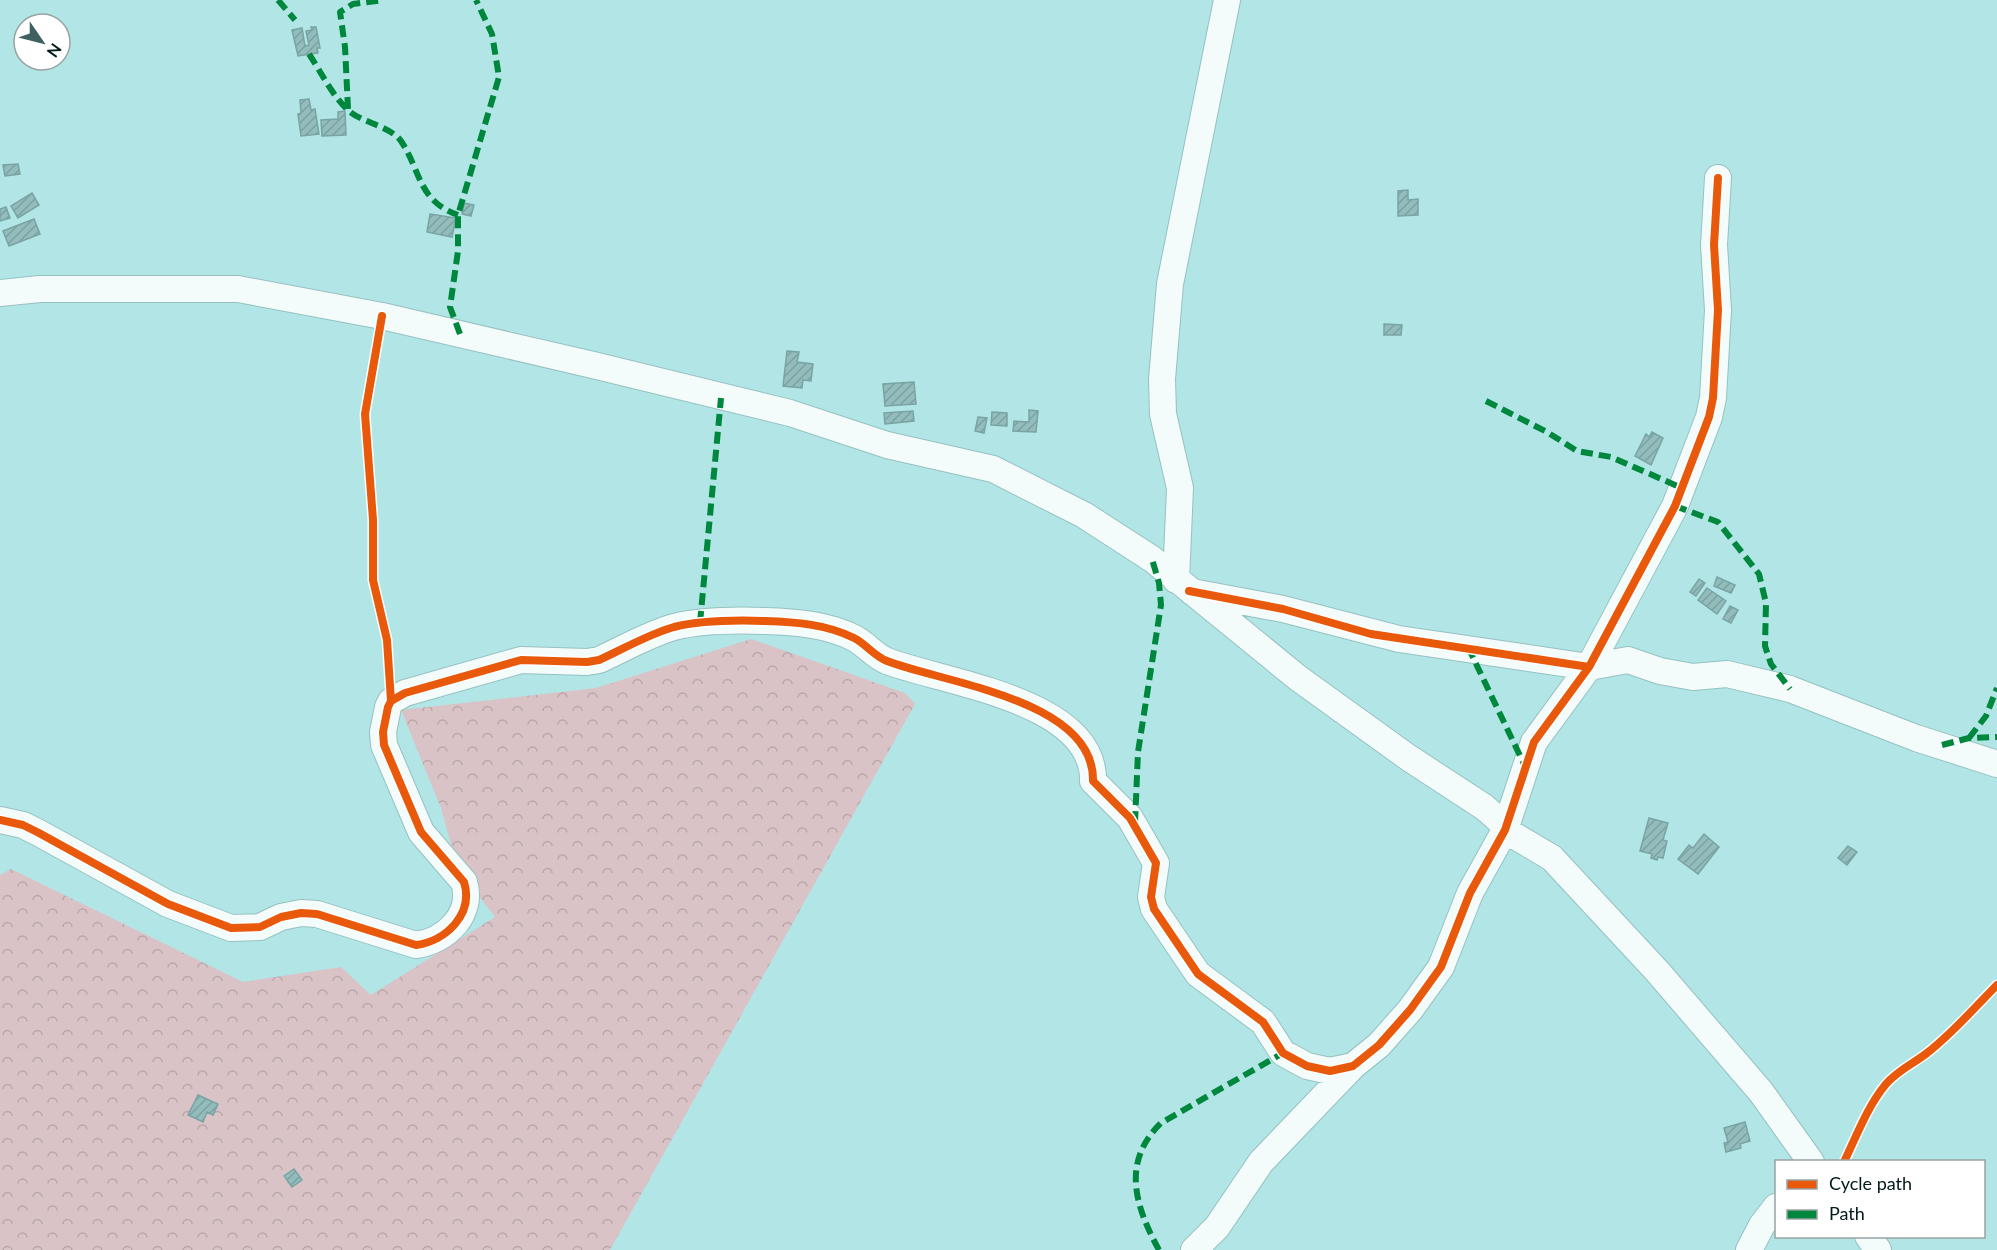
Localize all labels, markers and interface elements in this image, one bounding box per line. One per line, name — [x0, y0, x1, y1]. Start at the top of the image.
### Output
north arrow — [12, 12, 72, 72]
text: N — [43, 40, 66, 61]
legend — [1775, 1160, 1985, 1238]
text: Cycle path — [1829, 1172, 1912, 1194]
text: Path — [1829, 1202, 1865, 1224]

